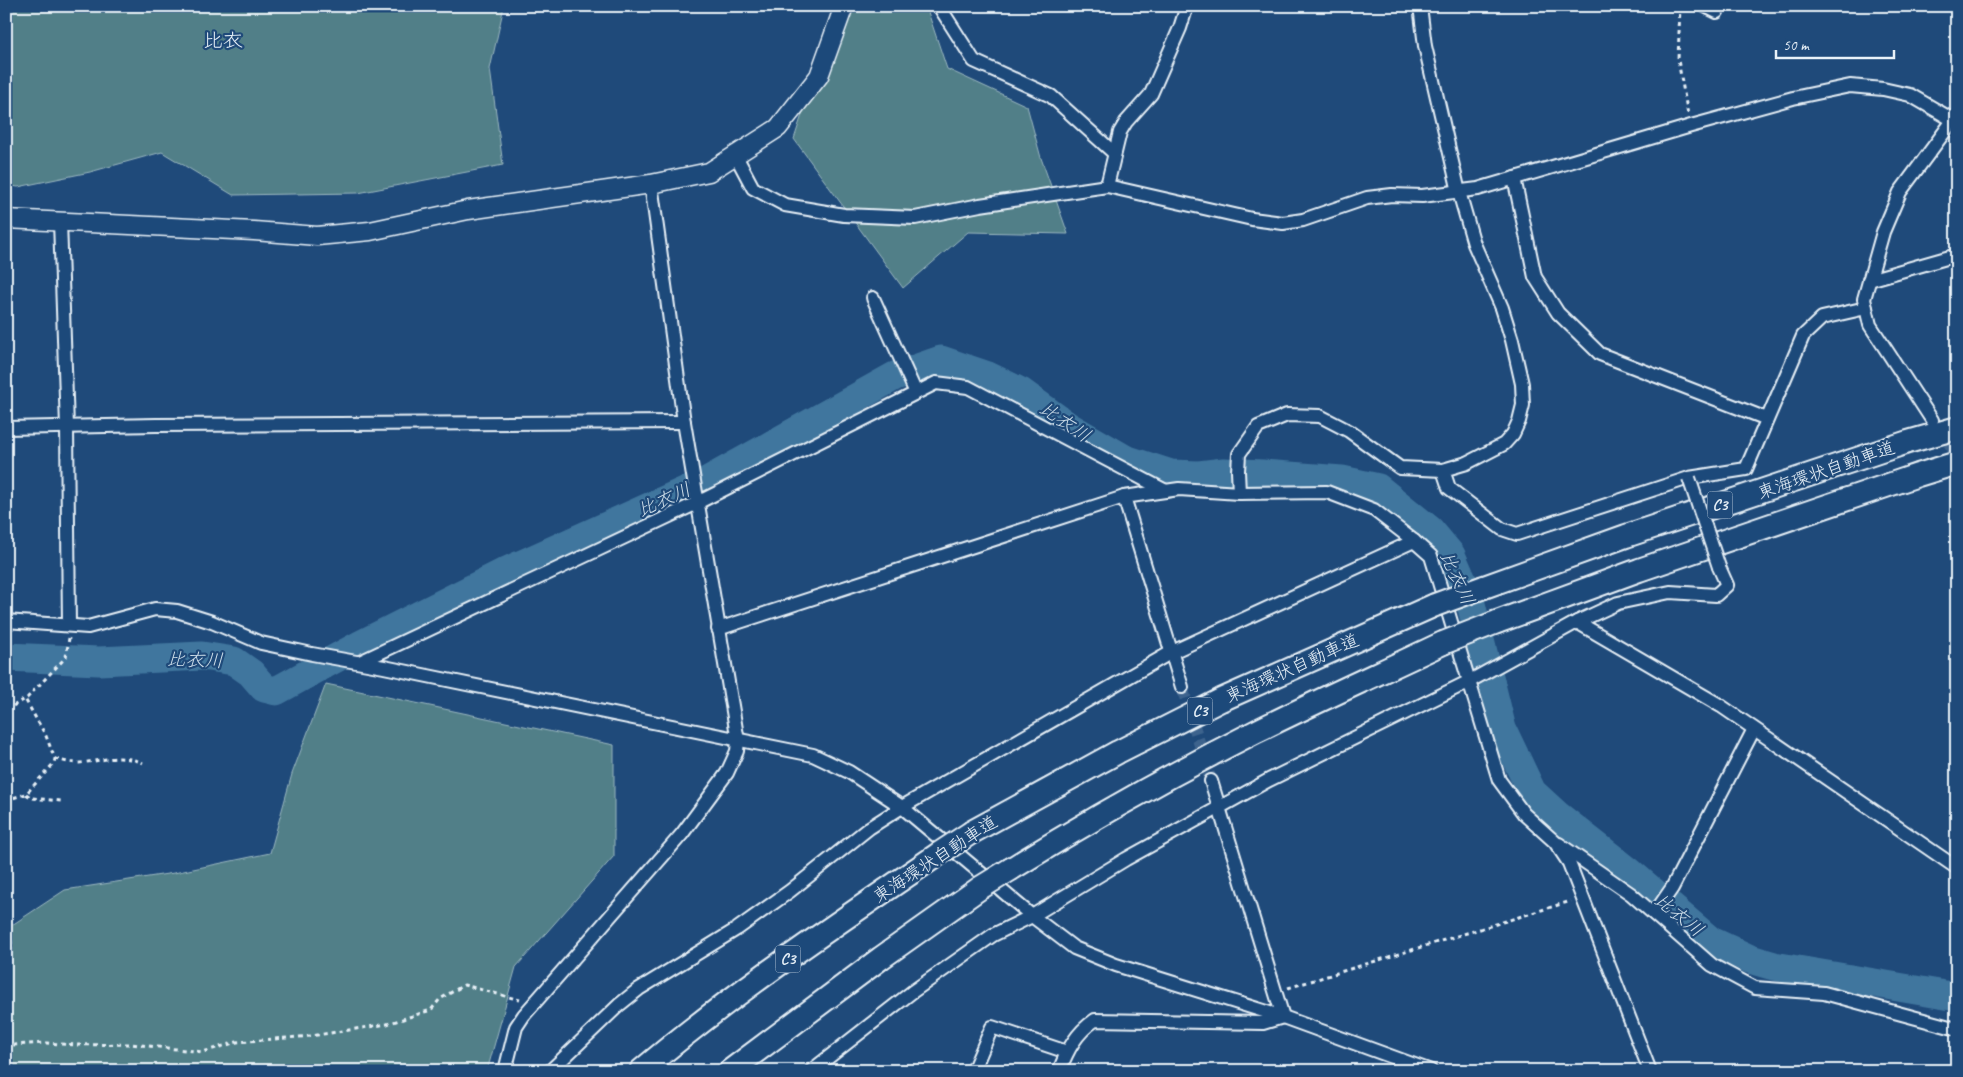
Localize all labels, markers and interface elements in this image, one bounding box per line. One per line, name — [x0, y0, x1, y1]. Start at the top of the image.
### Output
district label: 比衣 — [203, 28, 243, 53]
scale bar — [1776, 28, 1893, 60]
text: 50 m — [1783, 36, 1810, 55]
water label: 比衣川 — [1035, 396, 1095, 448]
street label: 東海環状自動車道 — [1754, 436, 1898, 504]
water label: 比衣川 — [633, 477, 695, 523]
road number: C3 — [1708, 492, 1732, 518]
water label: 比衣川 — [1434, 547, 1480, 609]
street label: 東海環状自動車道 — [1222, 629, 1362, 707]
water label: 比衣川 — [166, 647, 224, 673]
road number: C3 — [1188, 698, 1212, 724]
street label: 東海環状自動車道 — [869, 811, 1001, 907]
water label: 比衣川 — [1649, 888, 1709, 942]
road number: C3 — [776, 946, 800, 972]

